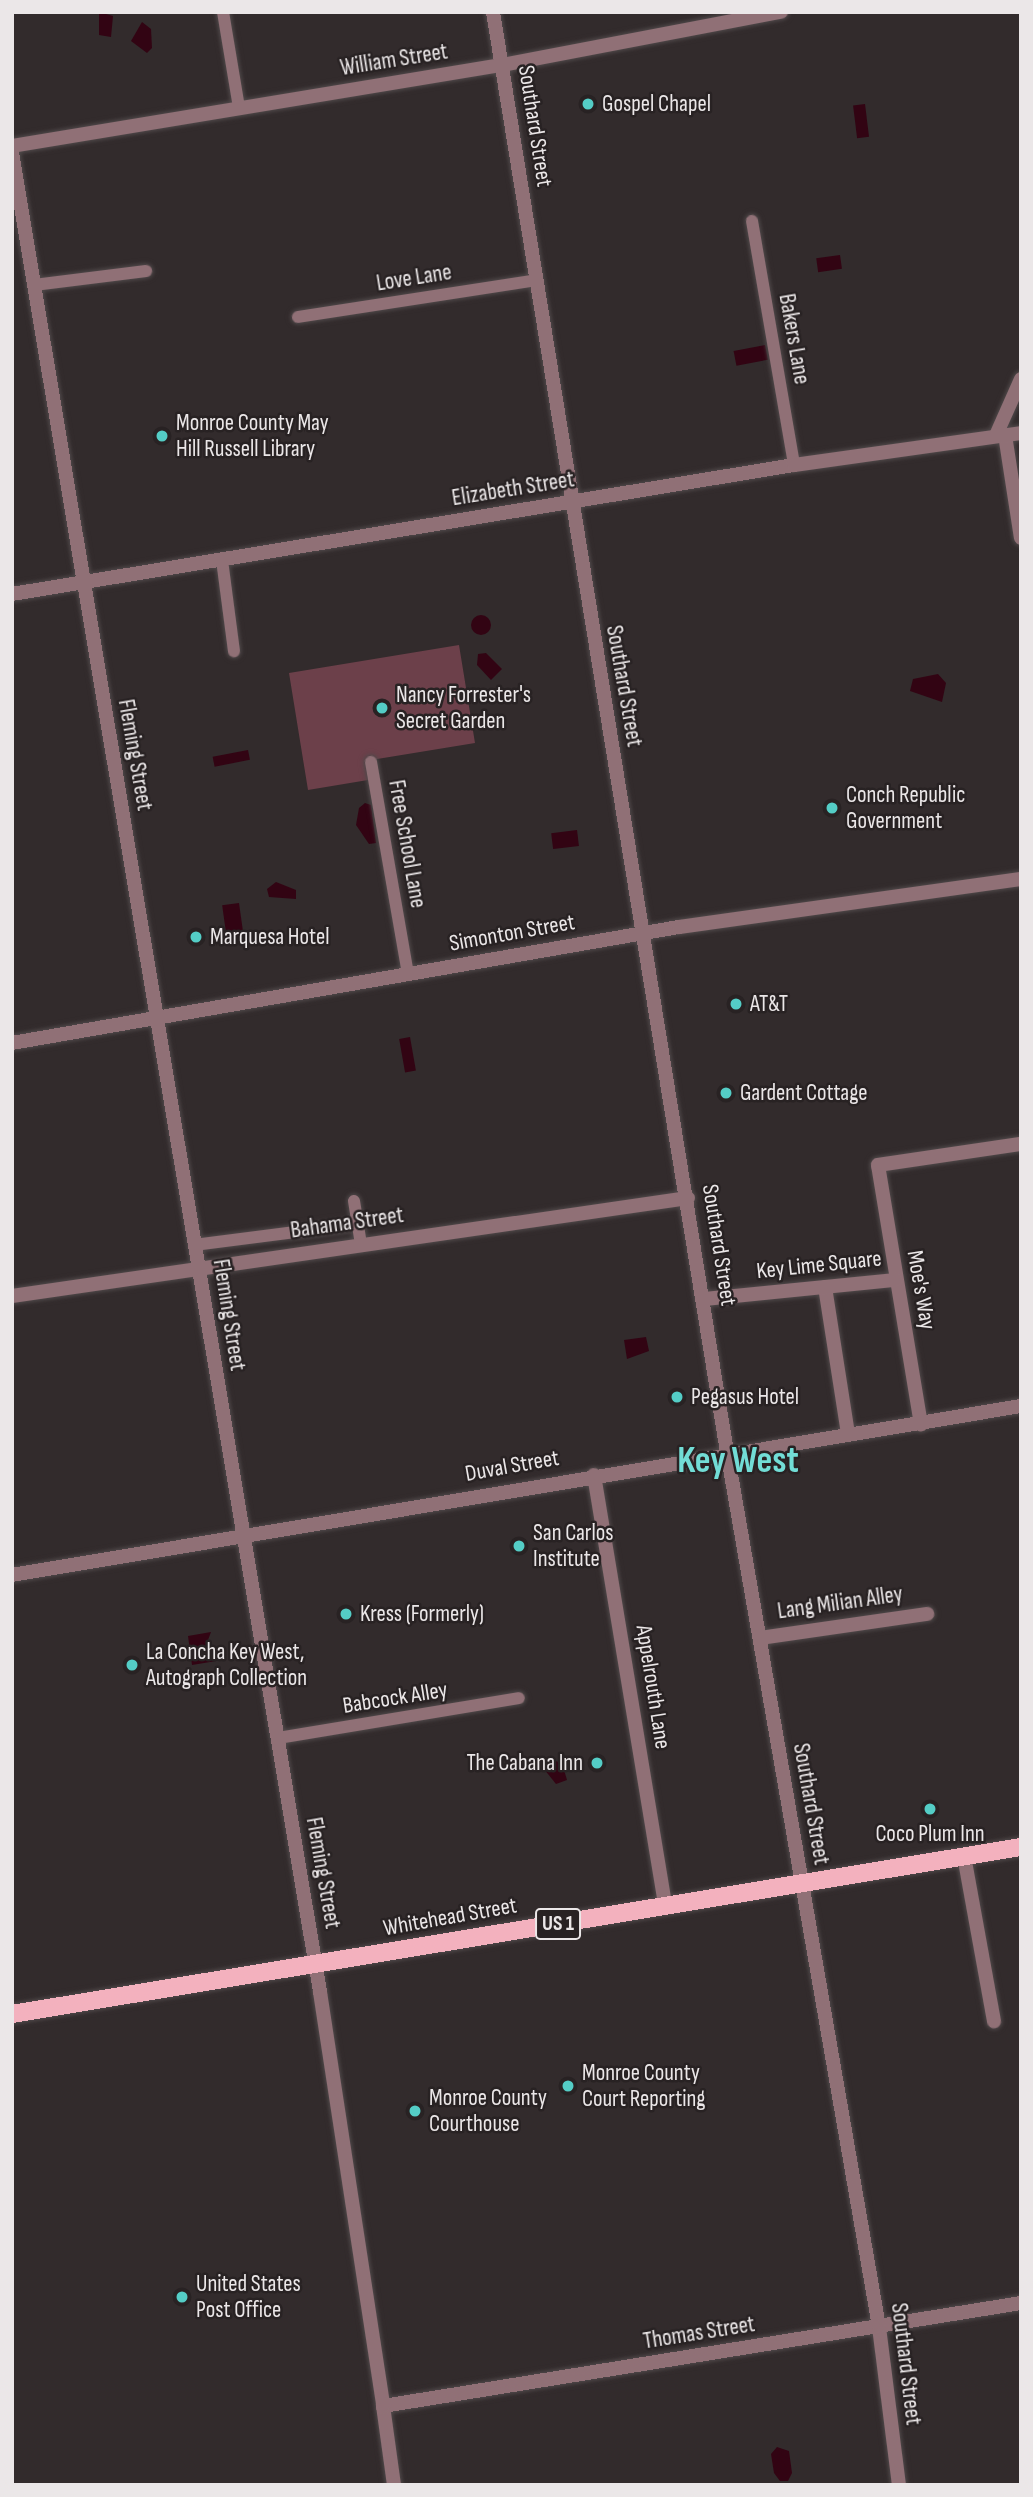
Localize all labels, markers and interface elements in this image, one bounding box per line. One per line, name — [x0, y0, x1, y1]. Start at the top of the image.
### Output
street label: William Street — [338, 38, 450, 82]
street label: Southard Street — [512, 63, 558, 189]
place label: Gospel Chapel — [602, 90, 711, 118]
marker: Gospel Chapel — [580, 96, 596, 112]
street label: Love Lane — [374, 258, 454, 298]
street label: Bakers Lane — [772, 292, 816, 386]
place label: Monroe County May Hill Russell Library — [176, 409, 329, 463]
marker: Monroe County May Hill Russell Library — [154, 428, 170, 444]
street label: Elizabeth Street — [450, 466, 576, 512]
street label: Southard Street — [600, 623, 648, 749]
place label: Nancy Forrester's Secret Garden — [396, 681, 531, 735]
street label: Fleming Street — [112, 697, 158, 813]
marker: Nancy Forrester's Secret Garden — [374, 700, 390, 716]
street label: Free School Lane — [382, 778, 432, 910]
place label: Conch Republic Government — [846, 781, 966, 835]
marker: Conch Republic Government — [824, 800, 840, 816]
street label: Simonton Street — [447, 908, 577, 958]
place label: Marquesa Hotel — [210, 923, 329, 951]
marker: Marquesa Hotel — [188, 929, 204, 945]
place label: AT&T — [750, 990, 788, 1018]
marker: AT&T — [728, 996, 744, 1012]
place label: Gardent Cottage — [740, 1079, 868, 1107]
marker: Gardent Cottage — [718, 1085, 734, 1101]
street label: Southard Street — [696, 1182, 742, 1308]
street label: Bahama Street — [289, 1201, 405, 1245]
street label: Key Lime Square — [755, 1245, 883, 1285]
street label: Moe's Way — [900, 1248, 942, 1332]
street label: Fleming Street — [207, 1257, 251, 1373]
place label: Pegasus Hotel — [691, 1383, 799, 1411]
marker: Pegasus Hotel — [669, 1389, 685, 1405]
district label: Key West — [677, 1439, 799, 1483]
street label: Duval Street — [463, 1444, 561, 1488]
place label: San Carlos Institute — [533, 1519, 613, 1573]
marker: San Carlos Institute — [511, 1538, 527, 1554]
street label: Lang Milian Alley — [776, 1581, 904, 1625]
place label: Kress (Formerly) — [360, 1600, 484, 1628]
marker: Kress (Formerly) — [338, 1606, 354, 1622]
street label: Appelrouth Lane — [630, 1623, 676, 1751]
place label: La Concha Key West, Autograph Collection — [146, 1638, 307, 1692]
marker: La Concha Key West, Autograph Collection — [124, 1657, 140, 1673]
street label: Babcock Alley — [341, 1676, 449, 1720]
street label: Southard Street — [787, 1741, 835, 1867]
place label: The Cabana Inn — [466, 1749, 583, 1777]
marker: The Cabana Inn — [589, 1755, 605, 1771]
marker: Coco Plum Inn — [922, 1801, 938, 1817]
street label: Fleming Street — [300, 1815, 346, 1931]
place label: Coco Plum Inn — [875, 1820, 985, 1848]
street label: Whitehead Street — [381, 1892, 519, 1942]
road number: US 1 — [534, 1906, 582, 1941]
place label: Monroe County Court Reporting — [582, 2059, 706, 2113]
marker: Monroe County Court Reporting — [560, 2078, 576, 2094]
place label: Monroe County Courthouse — [429, 2084, 547, 2138]
marker: Monroe County Courthouse — [407, 2103, 423, 2119]
place label: United States Post Office — [196, 2270, 301, 2324]
marker: United States Post Office — [174, 2289, 190, 2305]
street label: Southard Street — [885, 2301, 927, 2427]
street label: Thomas Street — [641, 2311, 757, 2355]

